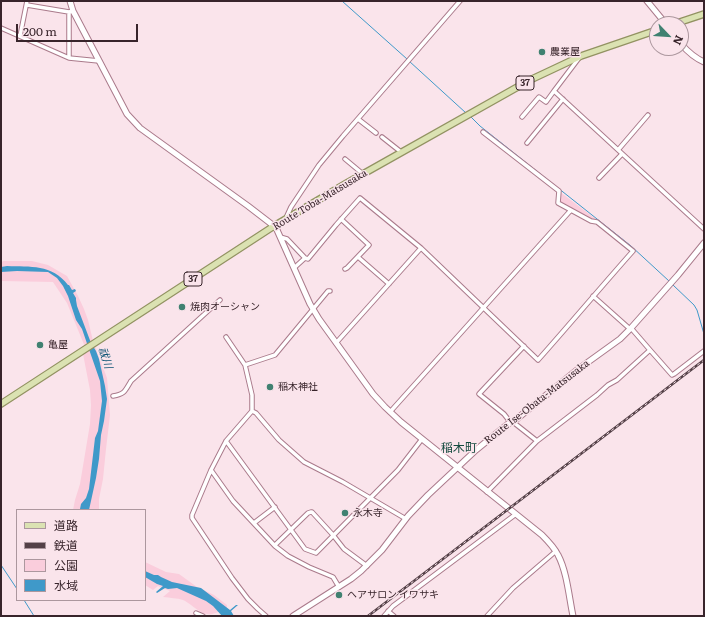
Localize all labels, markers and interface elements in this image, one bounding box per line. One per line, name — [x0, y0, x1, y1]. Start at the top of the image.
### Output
scale bar — [18, 16, 140, 42]
north arrow — [649, 16, 689, 56]
text: 200 m — [23, 22, 57, 40]
text: N — [670, 33, 688, 48]
place label: 農業屋 — [550, 46, 580, 58]
marker: 農業屋 — [537, 47, 547, 57]
road number: 37 — [516, 76, 534, 90]
street label: Route Toba-Matsusaka — [271, 167, 369, 233]
road number: 37 — [184, 272, 202, 286]
place label: 焼肉オーシャン — [190, 301, 260, 313]
marker: 焼肉オーシャン — [177, 302, 187, 312]
place label: 亀屋 — [48, 339, 68, 351]
marker: 亀屋 — [35, 340, 45, 350]
water label: 祓川 — [95, 345, 115, 371]
street label: Route Ise-Obata-Matsusaka — [482, 357, 592, 447]
place label: 稲木神社 — [278, 381, 318, 393]
marker: 稲木神社 — [265, 382, 275, 392]
district label: 稲木町 — [441, 441, 477, 455]
place label: 永木寺 — [353, 507, 383, 519]
marker: 永木寺 — [340, 508, 350, 518]
legend — [16, 509, 146, 601]
text: 道路 — [54, 516, 78, 534]
text: 鉄道 — [54, 536, 78, 554]
text: 公園 — [54, 556, 78, 574]
text: 水域 — [54, 576, 78, 594]
place label: ヘアサロン イワサキ — [347, 589, 439, 601]
marker: ヘアサロン イワサキ — [334, 590, 344, 600]

